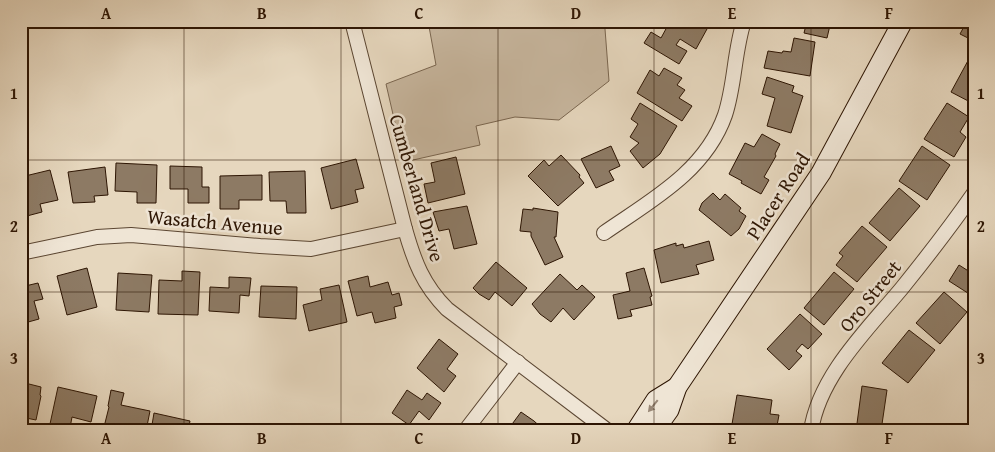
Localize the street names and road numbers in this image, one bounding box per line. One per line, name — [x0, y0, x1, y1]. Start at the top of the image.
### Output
street label: Cumberland Drive — [383, 111, 452, 265]
street label: Placer Road — [739, 146, 817, 245]
street label: Wasatch Avenue — [146, 201, 284, 242]
street label: Oro Street — [832, 253, 908, 338]

